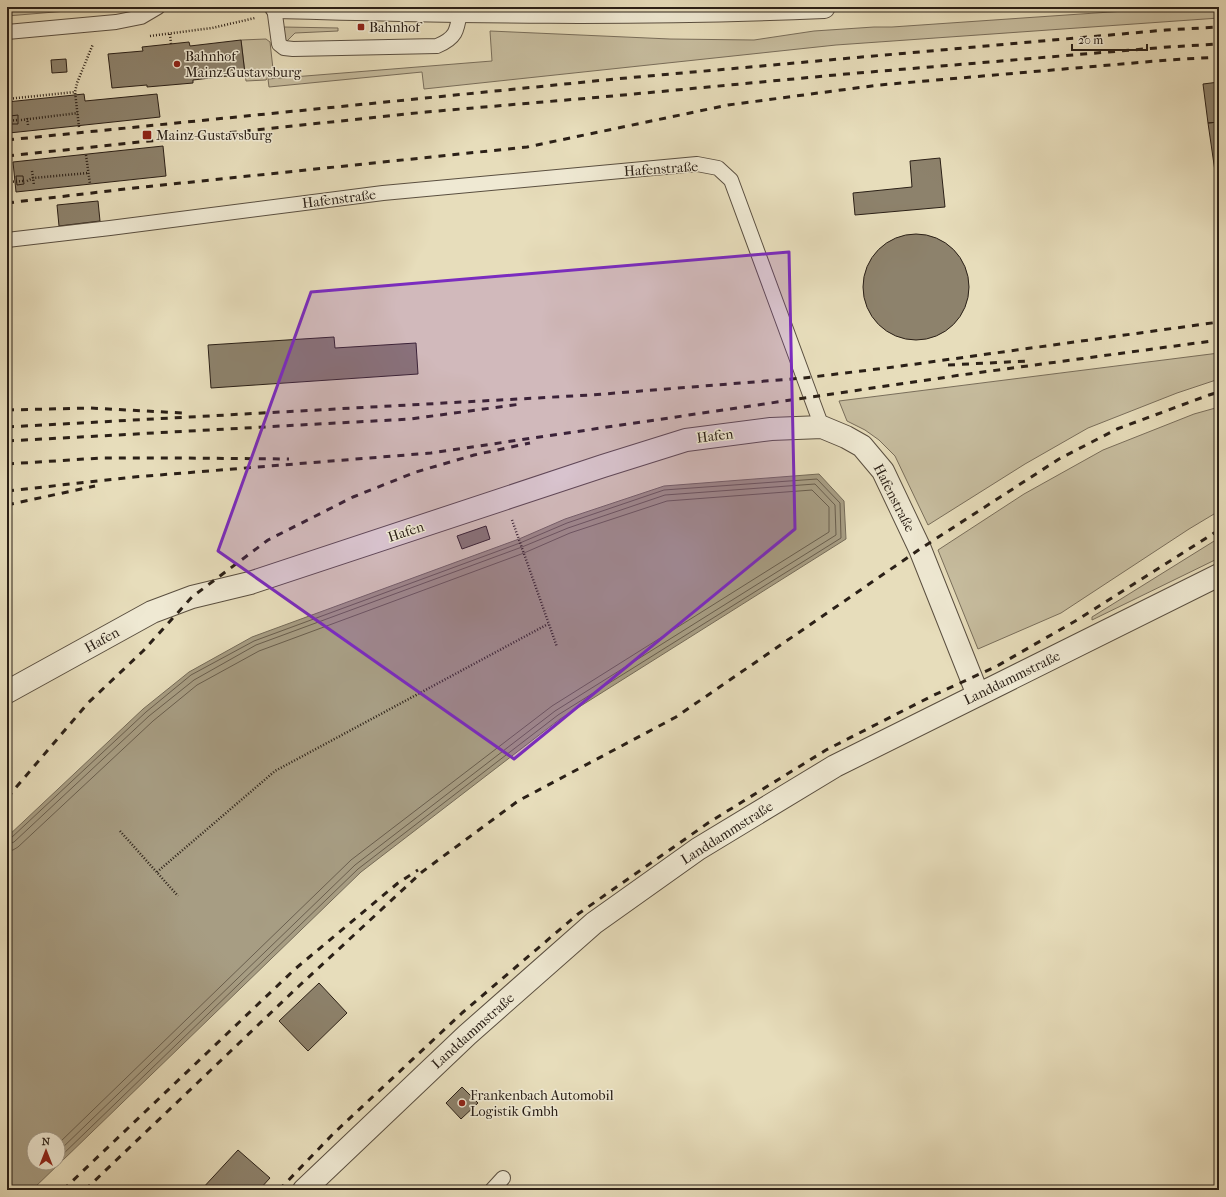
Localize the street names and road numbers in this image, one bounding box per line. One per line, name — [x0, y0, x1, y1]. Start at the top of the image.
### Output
street label: Hafenstraße — [623, 158, 699, 180]
street label: Hafenstraße — [301, 186, 377, 212]
street label: Hafen — [696, 425, 734, 447]
street label: Hafenstraße — [870, 461, 918, 535]
street label: Hafen — [386, 518, 426, 546]
street label: Hafen — [82, 624, 122, 656]
street label: Landdammstraße — [961, 647, 1063, 709]
street label: Landdammstraße — [678, 798, 776, 868]
street label: Landdammstraße — [428, 989, 518, 1073]

